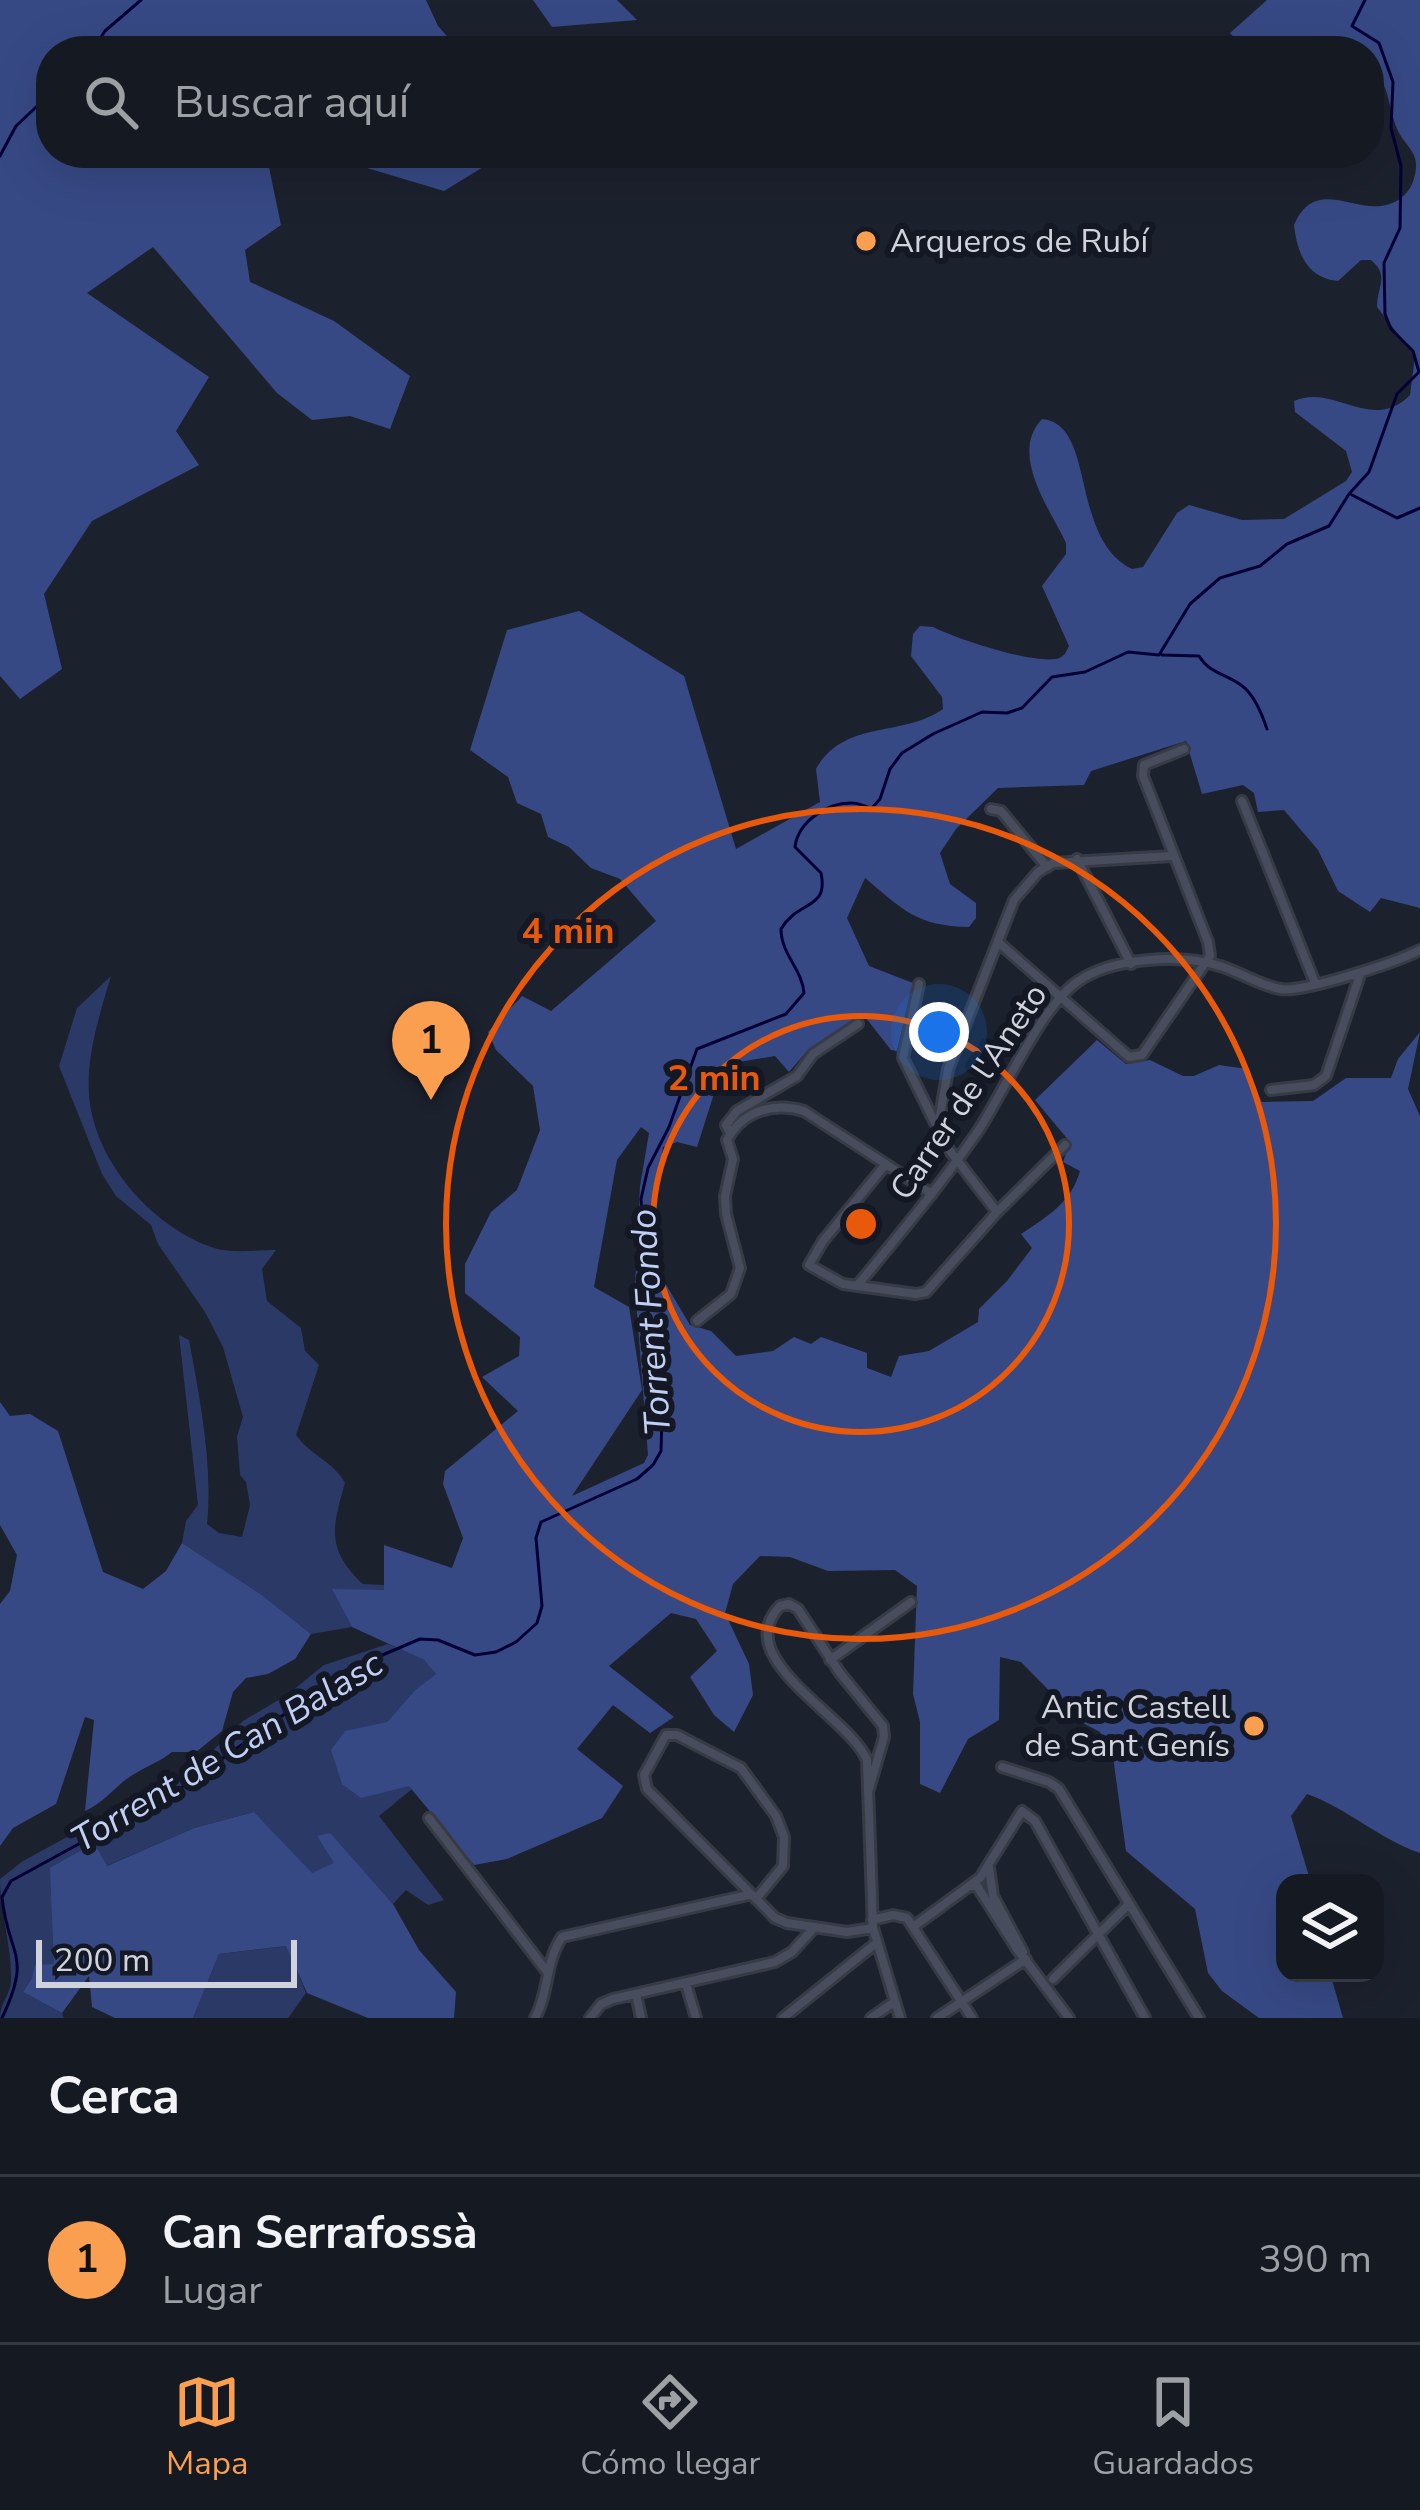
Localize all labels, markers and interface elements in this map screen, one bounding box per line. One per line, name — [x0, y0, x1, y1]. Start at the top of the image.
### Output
search box — [36, 36, 1384, 168]
icon: search — [78, 69, 144, 135]
text: Buscar aquí — [174, 72, 409, 133]
place label: Arqueros de Rubí — [890, 219, 1150, 264]
marker: Arqueros de Rubí — [853, 228, 879, 254]
text: 4 min — [521, 907, 615, 956]
street label: Carrer de l'Aneto — [880, 975, 1058, 1209]
pin: 1 — [392, 1001, 470, 1100]
your location — [909, 1002, 969, 1062]
text: 2 min — [667, 1054, 761, 1103]
centre of rings — [840, 1203, 882, 1245]
water label: Torrent Fondo — [619, 1207, 683, 1437]
water label: Torrent de Can Balasc — [62, 1639, 392, 1864]
place label: Antic Castell de Sant Genís — [1024, 1685, 1230, 1768]
marker: Antic Castell de Sant Genís — [1241, 1713, 1267, 1739]
map controls — [1276, 1874, 1384, 1982]
button: layers — [1276, 1874, 1384, 1982]
scale bar — [36, 1934, 297, 1987]
text: 200 m — [54, 1938, 150, 1983]
text: Cerca — [48, 2061, 180, 2131]
text: Can Serrafossà — [162, 2203, 478, 2264]
text: 1 — [75, 2233, 99, 2286]
text: 390 m — [1258, 2233, 1372, 2286]
text: Lugar — [162, 2264, 262, 2317]
tab: Mapa — [166, 2369, 248, 2486]
tab: Cómo llegar — [580, 2369, 760, 2486]
tab: Guardados — [1092, 2369, 1254, 2486]

